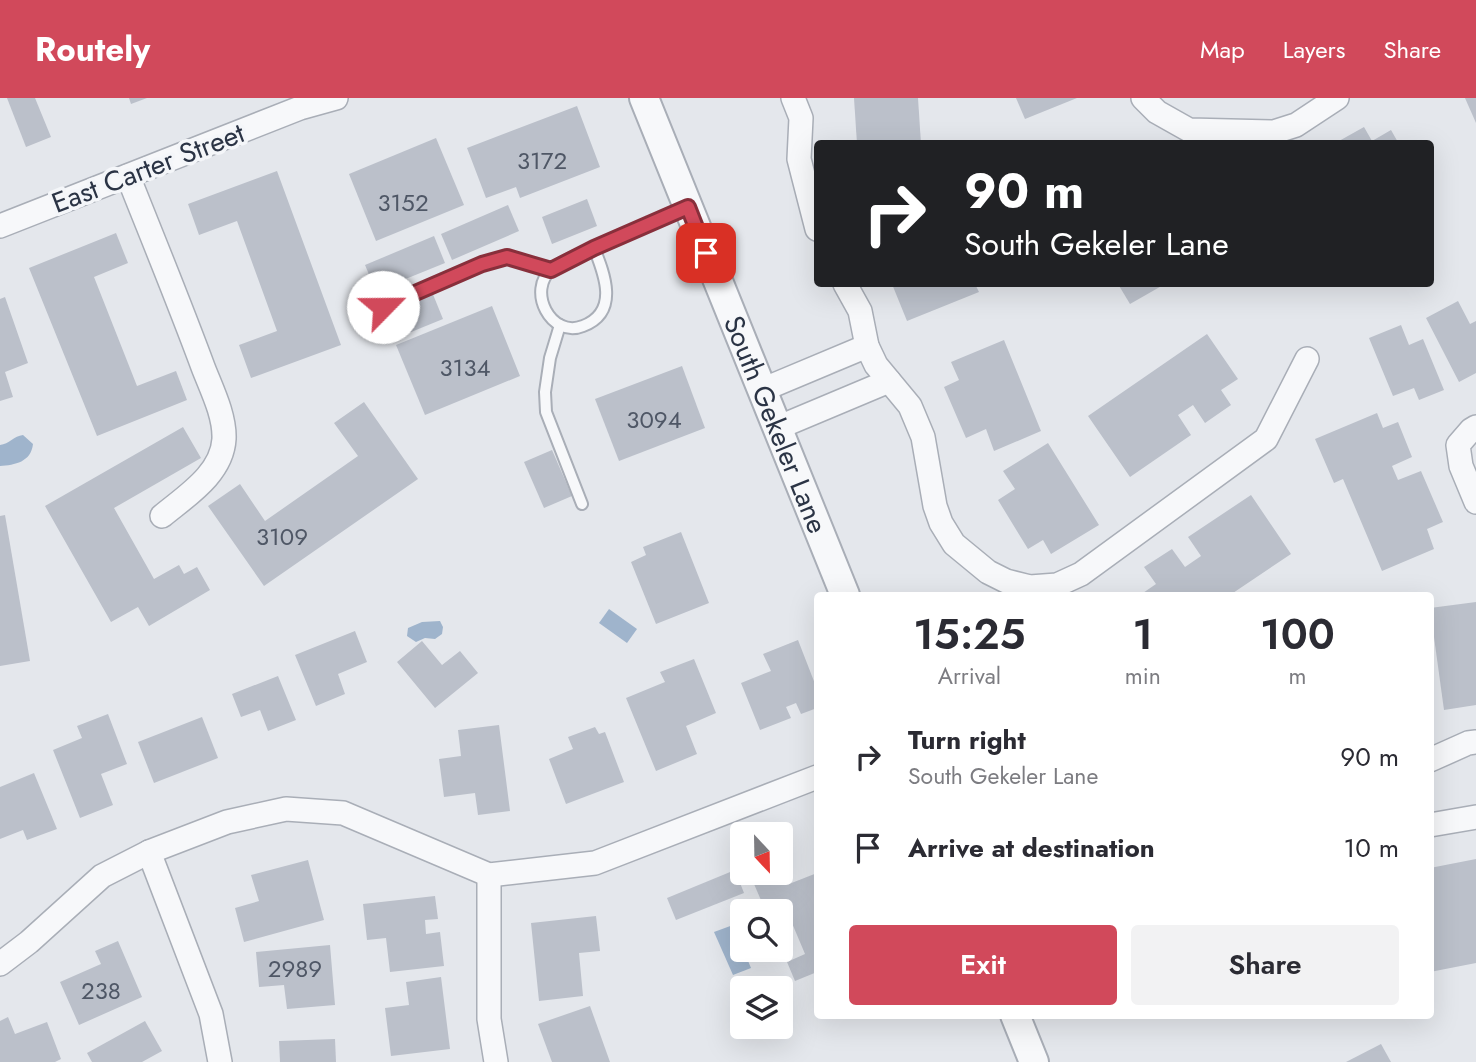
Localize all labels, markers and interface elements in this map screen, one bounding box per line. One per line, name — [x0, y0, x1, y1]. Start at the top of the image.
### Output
text: Routely — [35, 26, 150, 73]
text: Map — [1200, 32, 1245, 67]
text: Layers — [1283, 32, 1345, 67]
text: Share — [1383, 32, 1441, 67]
street label: East Carter Street — [46, 112, 251, 224]
house number: 3172 — [517, 143, 567, 178]
text: 90 m — [964, 156, 1084, 226]
icon: right — [849, 168, 940, 259]
house number: 3152 — [377, 185, 429, 220]
text: South Gekeler Lane — [964, 221, 1229, 267]
pin — [676, 223, 736, 283]
icon: arrive — [687, 234, 725, 272]
position arrow — [346, 270, 420, 344]
street label: South Gekeler Lane — [714, 309, 838, 539]
house number: 3134 — [440, 350, 491, 385]
house number: 3094 — [626, 402, 682, 437]
house number: 3109 — [256, 519, 308, 554]
text: 15:25 — [913, 604, 1026, 665]
text: 1 — [1133, 604, 1153, 665]
text: 100 — [1260, 604, 1335, 665]
text: Arrival — [938, 659, 1001, 693]
text: min — [1125, 659, 1161, 693]
text: m — [1288, 659, 1306, 693]
text: Turn right — [908, 721, 1026, 759]
icon: right — [849, 738, 887, 776]
text: 90 m — [1340, 738, 1399, 776]
text: South Gekeler Lane — [908, 759, 1098, 793]
north arrow — [730, 822, 793, 886]
map controls — [730, 822, 793, 1039]
icon: arrive — [849, 829, 887, 867]
text: Arrive at destination — [908, 829, 1155, 867]
text: 10 m — [1344, 829, 1399, 867]
button: search — [730, 899, 793, 962]
button: Exit — [849, 925, 1117, 1005]
button: Share — [1131, 925, 1399, 1005]
house number: 2989 — [268, 951, 322, 986]
house number: 238 — [81, 973, 121, 1008]
button: layers — [730, 976, 793, 1039]

